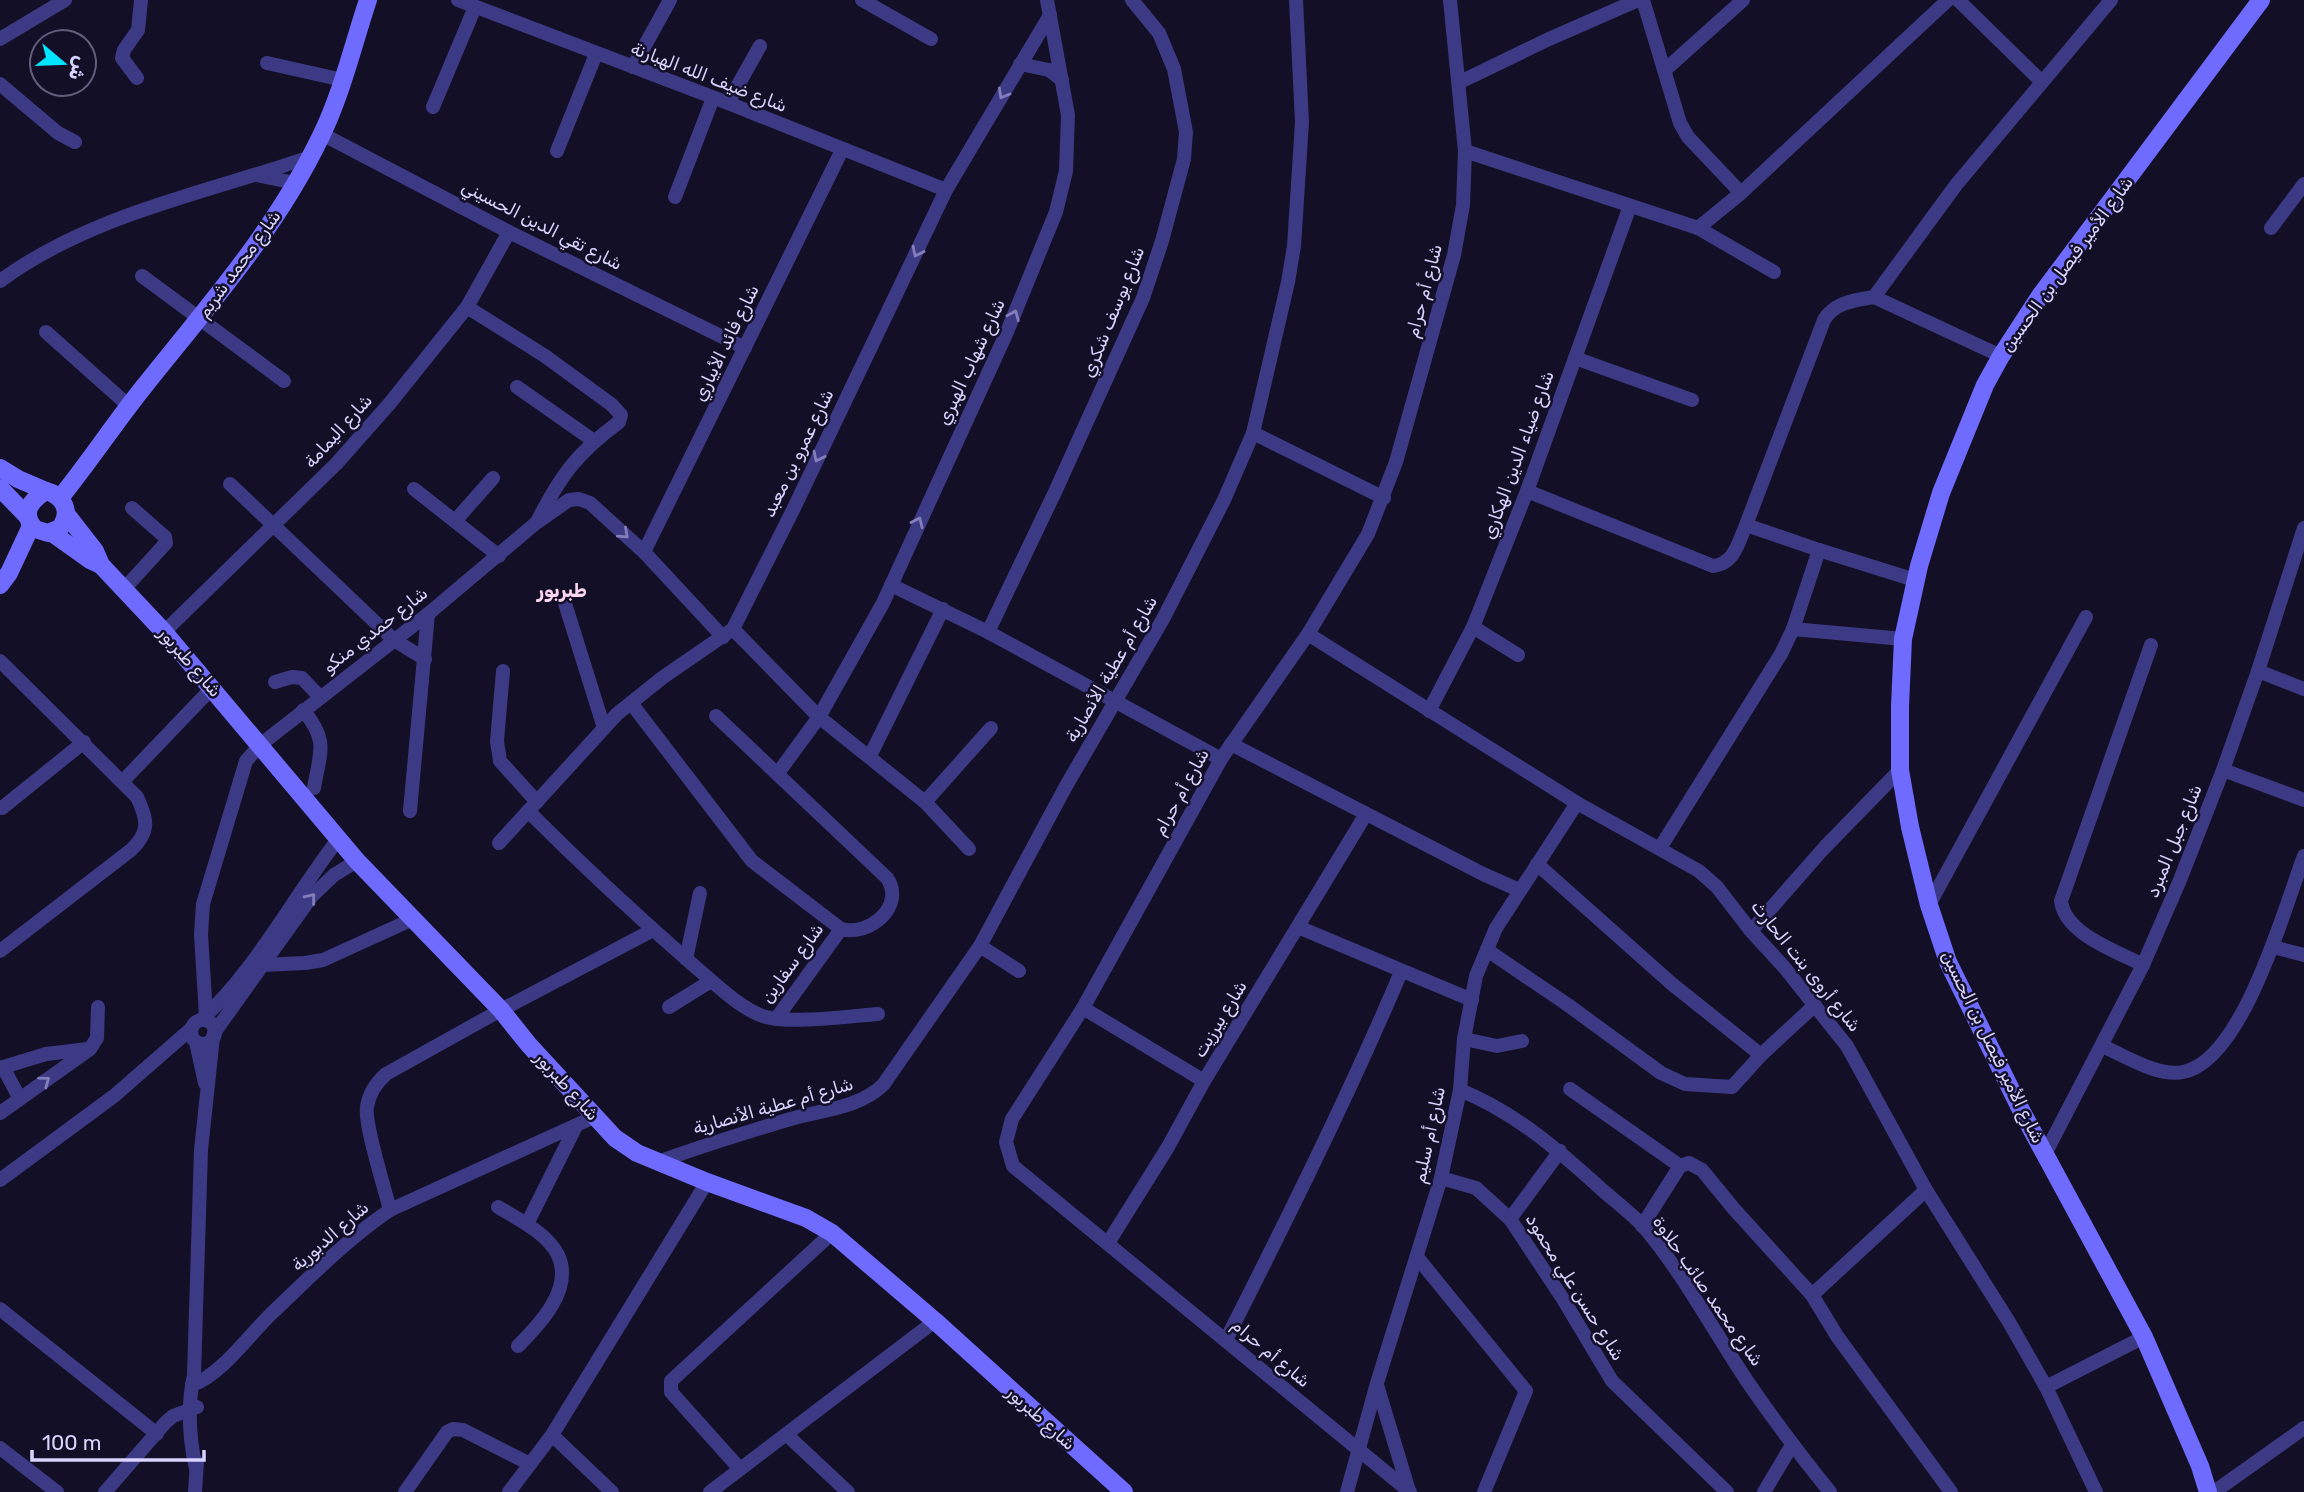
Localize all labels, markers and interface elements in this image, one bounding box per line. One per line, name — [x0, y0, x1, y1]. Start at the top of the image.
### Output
north arrow — [28, 28, 98, 98]
street label: شارع ضيف الله الهبارنة — [627, 37, 790, 118]
text: ش — [64, 53, 93, 83]
one-way arrow — [998, 87, 1011, 100]
street label: شارع الأمير فيصل بن الحسين — [1996, 172, 2139, 357]
street label: شارع تقي الدين الحسيني — [457, 175, 626, 277]
street label: شارع محمد شريم — [192, 206, 286, 323]
street label: شارع أم حرام — [1401, 242, 1448, 340]
street label: شارع يوسف شكري — [1077, 243, 1150, 381]
one-way arrow — [911, 245, 925, 257]
street label: شارع فائد الأبياري — [688, 281, 765, 405]
street label: شارع شهاب الهبري — [932, 295, 1011, 429]
one-way arrow — [1006, 310, 1020, 323]
street label: شارع ضياء الدين الهكاري — [1477, 368, 1560, 543]
street label: شارع عمرو بن معبد — [757, 385, 839, 521]
street label: شارع اليمامة — [299, 389, 378, 473]
one-way arrow — [813, 450, 827, 462]
one-way arrow — [910, 517, 924, 529]
one-way arrow — [616, 526, 629, 538]
district label: طبربور — [536, 579, 587, 602]
street label: شارع حمدي منكو — [318, 582, 433, 679]
street label: شارع أم عطية الأنصارية — [1060, 592, 1163, 747]
street label: شارع طبربور — [152, 622, 226, 702]
street label: شارع أم حرام — [1148, 745, 1215, 840]
street label: شارع جبل المبرد — [2141, 781, 2208, 901]
one-way arrow — [303, 893, 316, 905]
street label: شارع أروى بنت الحارث — [1745, 896, 1866, 1037]
street label: شارع سفارين — [756, 919, 829, 1008]
street label: شارع الأمير فيصل بن الحسين — [1936, 947, 2049, 1147]
street label: شارع بيرزيت — [1188, 976, 1252, 1062]
street label: شارع طبربور — [529, 1046, 604, 1126]
street label: شارع أم عطية الأنصارية — [690, 1073, 856, 1140]
one-way arrow — [37, 1077, 50, 1089]
street label: شارع أم سليم — [1408, 1085, 1451, 1186]
street label: شارع الدبورية — [287, 1196, 374, 1276]
street label: شارع حسن علي محمود — [1519, 1209, 1629, 1366]
street label: شارع محمد صائب حلاوة — [1647, 1212, 1768, 1371]
street label: شارع أم حرام — [1227, 1314, 1315, 1393]
street label: شارع طبربور — [1000, 1380, 1080, 1456]
scale bar — [32, 1418, 203, 1462]
text: 100 m — [42, 1430, 101, 1455]

